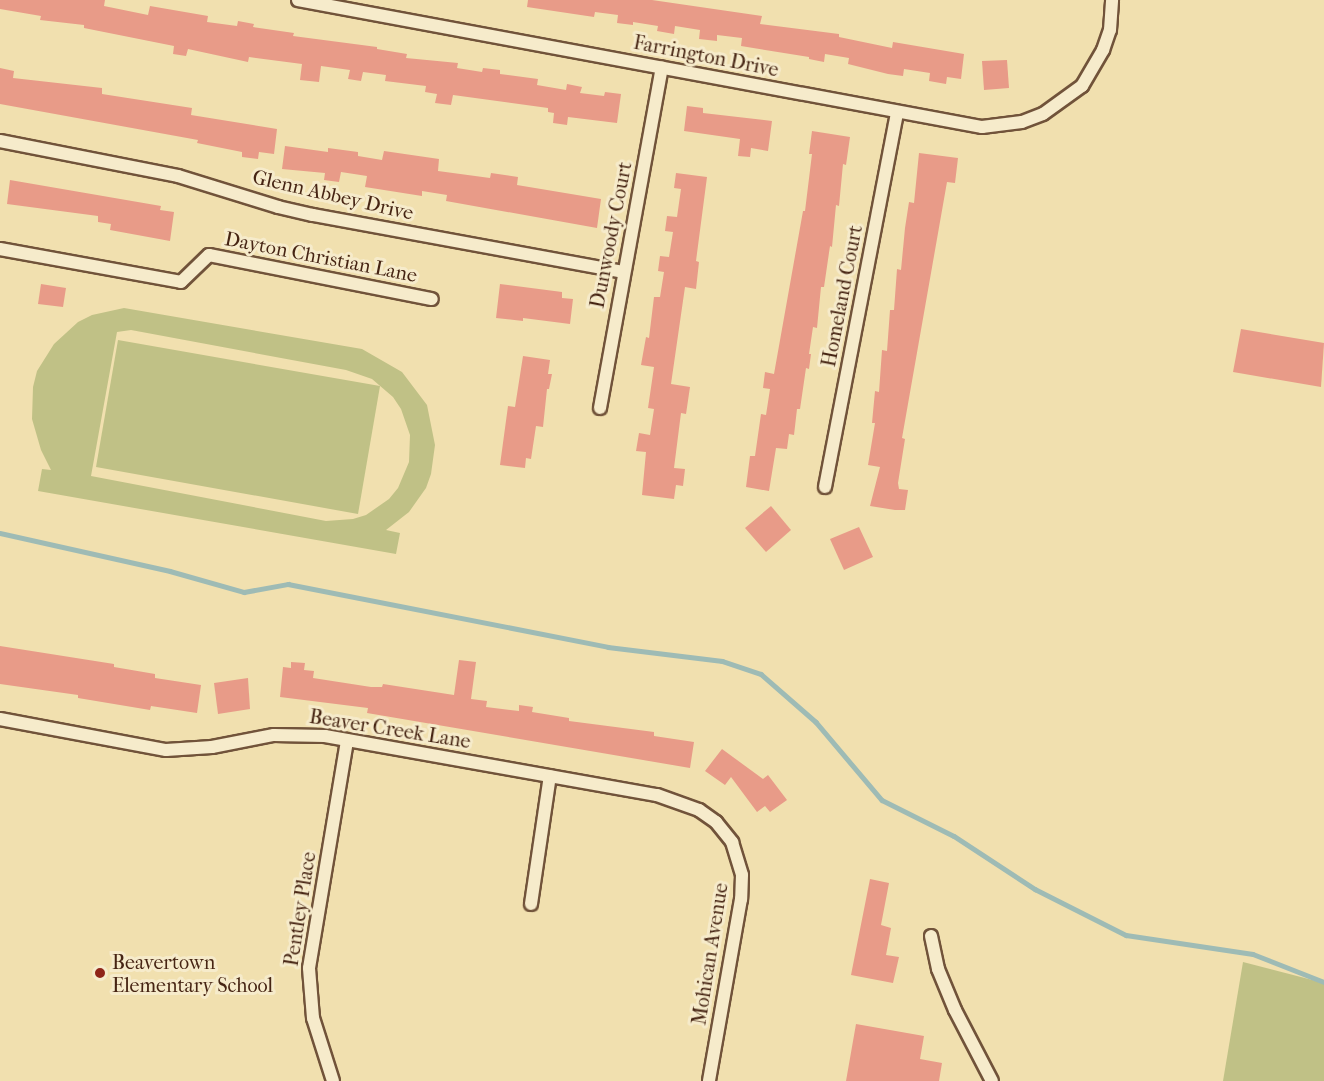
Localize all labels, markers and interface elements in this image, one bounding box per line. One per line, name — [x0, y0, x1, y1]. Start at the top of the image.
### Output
street label: Farrington Drive — [631, 30, 781, 82]
street label: Dunwoody Court — [585, 160, 637, 310]
street label: Glenn Abbey Drive — [250, 165, 416, 225]
street label: Homeland Court — [816, 223, 868, 369]
street label: Dayton Christian Lane — [223, 227, 419, 287]
street label: Beaver Creek Lane — [308, 704, 472, 754]
street label: Pentley Place — [279, 850, 321, 968]
street label: Mohican Avenue — [687, 881, 733, 1027]
place label: Beavertown Elementary School — [112, 950, 273, 997]
marker: Beavertown Elementary School — [93, 966, 107, 980]

